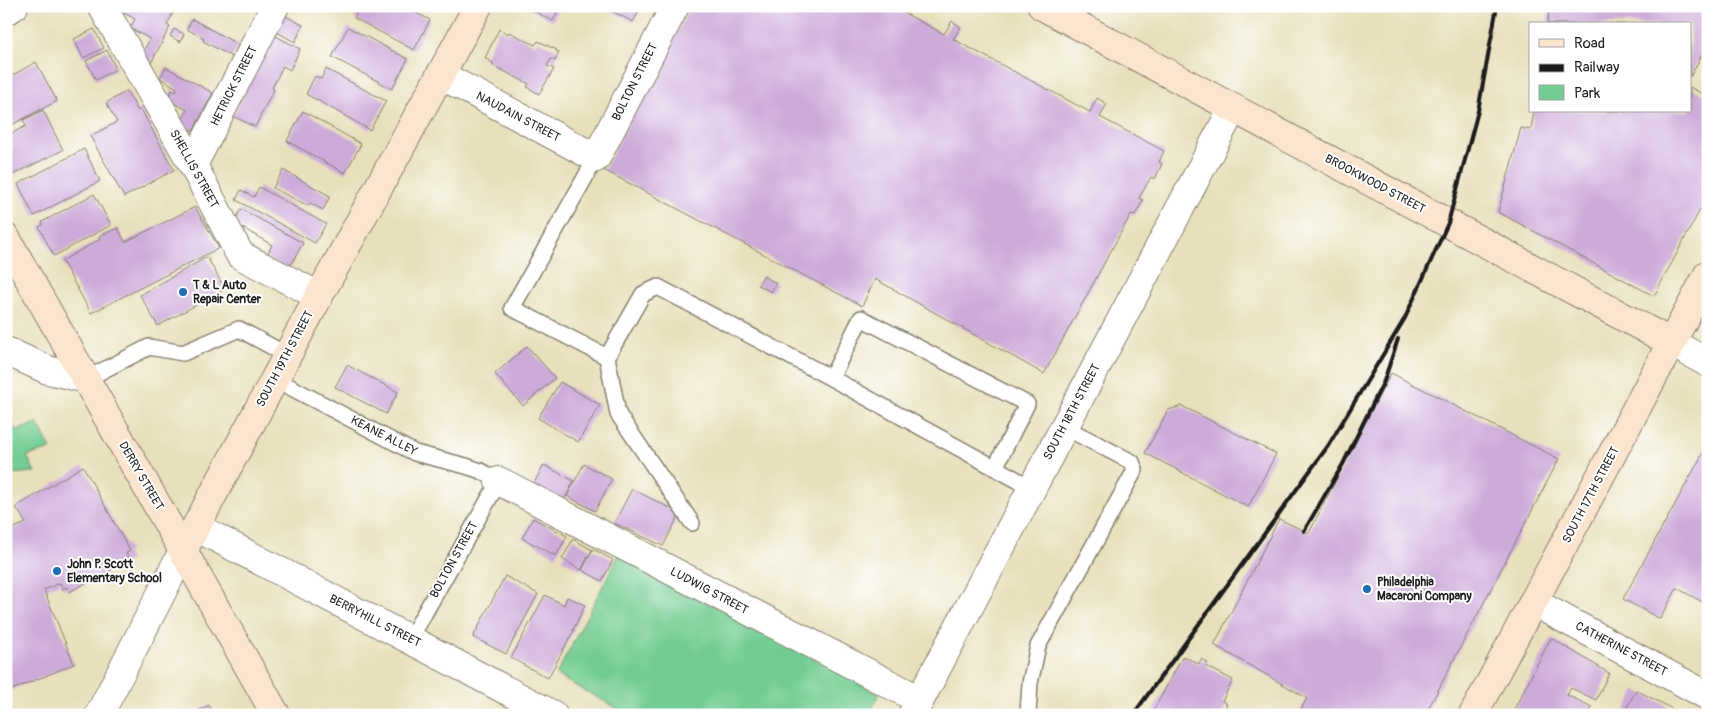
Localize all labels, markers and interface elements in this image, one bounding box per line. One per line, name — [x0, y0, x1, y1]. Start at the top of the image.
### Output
legend — [1529, 22, 1692, 112]
text: Road — [1574, 34, 1605, 53]
street label: BOLTON STREET — [609, 40, 661, 123]
street label: HETRICK STREET — [207, 43, 261, 129]
text: Railway — [1574, 58, 1620, 77]
text: Park — [1574, 84, 1601, 103]
street label: NAUDAIN STREET — [473, 89, 563, 146]
street label: SHELLIS STREET — [166, 127, 222, 211]
street label: BROOKWOOD STREET — [1322, 151, 1428, 217]
place label: T & L Auto Repair Center — [192, 278, 262, 307]
marker: T & L Auto Repair Center — [177, 286, 189, 298]
street label: SOUTH 19TH STREET — [253, 308, 317, 410]
street label: SOUTH 18TH STREET — [1040, 361, 1104, 463]
street label: KEANE ALLEY — [348, 413, 420, 459]
street label: DERRY STREET — [115, 439, 167, 513]
street label: SOUTH 17TH STREET — [1559, 444, 1623, 546]
street label: BOLTON STREET — [427, 519, 481, 601]
place label: John P. Scott Elementary School — [67, 557, 162, 586]
street label: LUDWIG STREET — [667, 564, 751, 618]
marker: John P. Scott Elementary School — [51, 565, 63, 577]
place label: Philadelphia Macaroni Company — [1377, 575, 1472, 604]
marker: Philadelphia Macaroni Company — [1361, 583, 1373, 595]
street label: BERRYHILL STREET — [327, 591, 424, 651]
street label: CATHERINE STREET — [1573, 618, 1670, 680]

